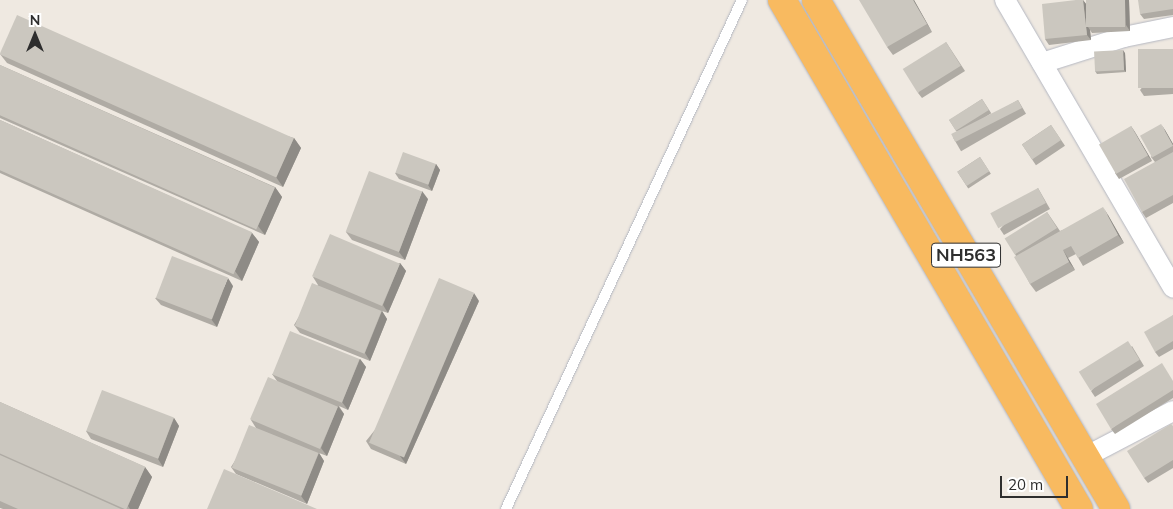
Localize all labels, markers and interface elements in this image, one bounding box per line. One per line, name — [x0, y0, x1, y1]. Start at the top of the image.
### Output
north arrow — [10, 10, 60, 60]
text: N — [30, 11, 40, 29]
road number: NH563 — [931, 240, 1001, 270]
scale bar — [1003, 466, 1070, 498]
text: 20 m — [1008, 475, 1043, 494]

